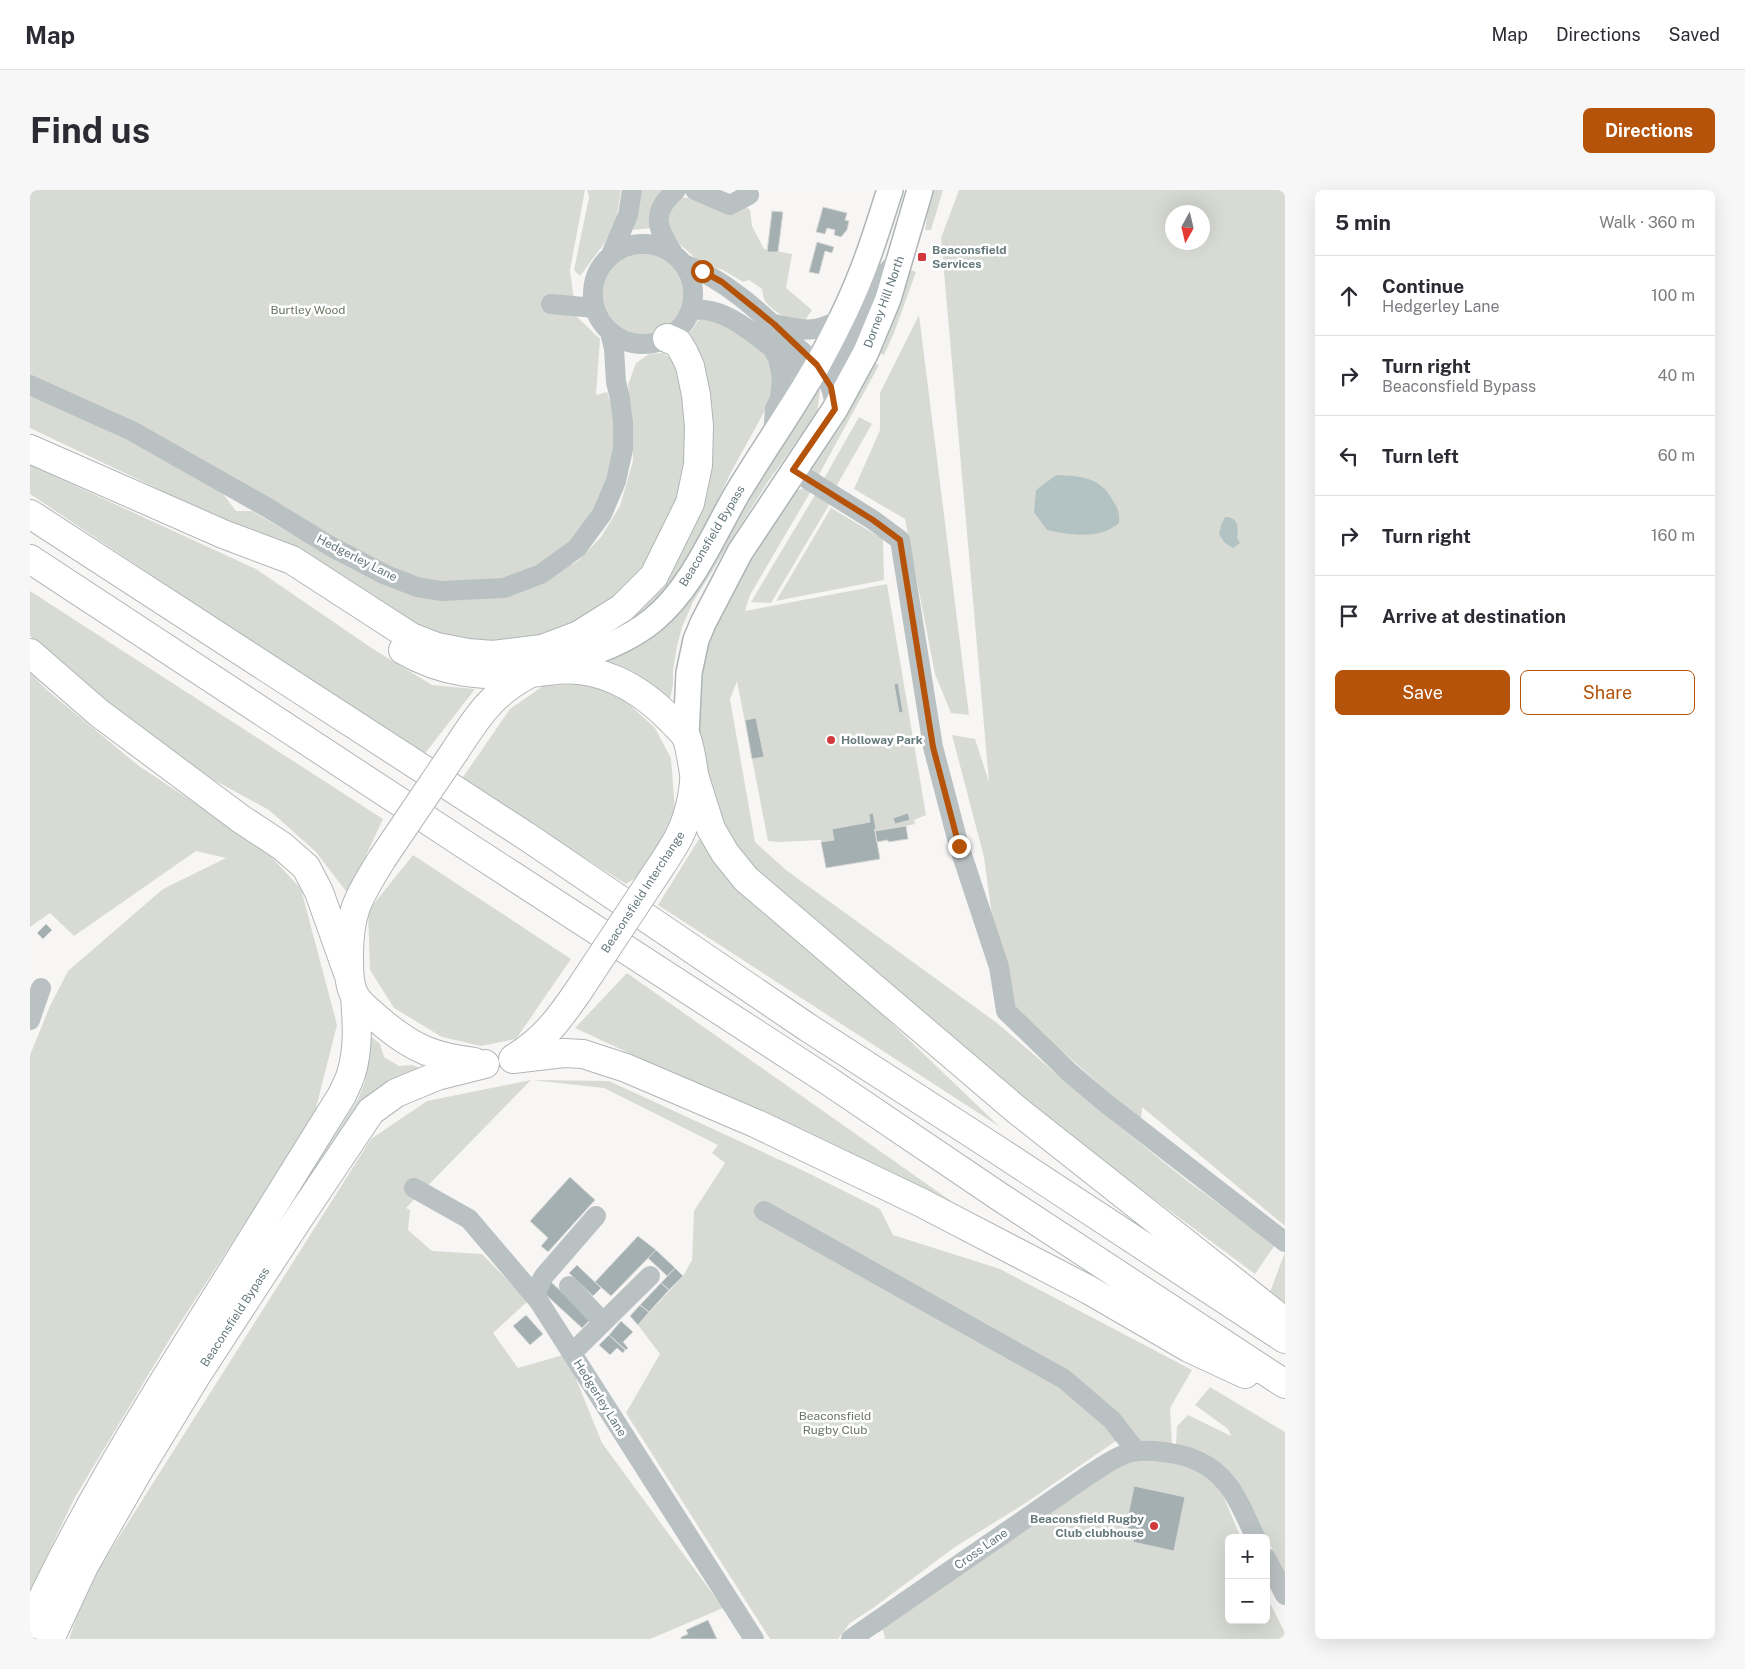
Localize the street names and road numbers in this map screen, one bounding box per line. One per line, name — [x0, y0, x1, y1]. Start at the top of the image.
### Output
street label: Dorney Hill North — [861, 254, 907, 350]
street label: Beaconsfield Bypass — [676, 483, 748, 589]
street label: Hedgerley Lane — [315, 532, 400, 584]
street label: Beaconsfield Interchange — [598, 828, 688, 956]
street label: Beaconsfield Bypass — [198, 1265, 272, 1369]
street label: Hedgerley Lane — [571, 1357, 629, 1439]
street label: Cross Lane — [952, 1525, 1010, 1572]

